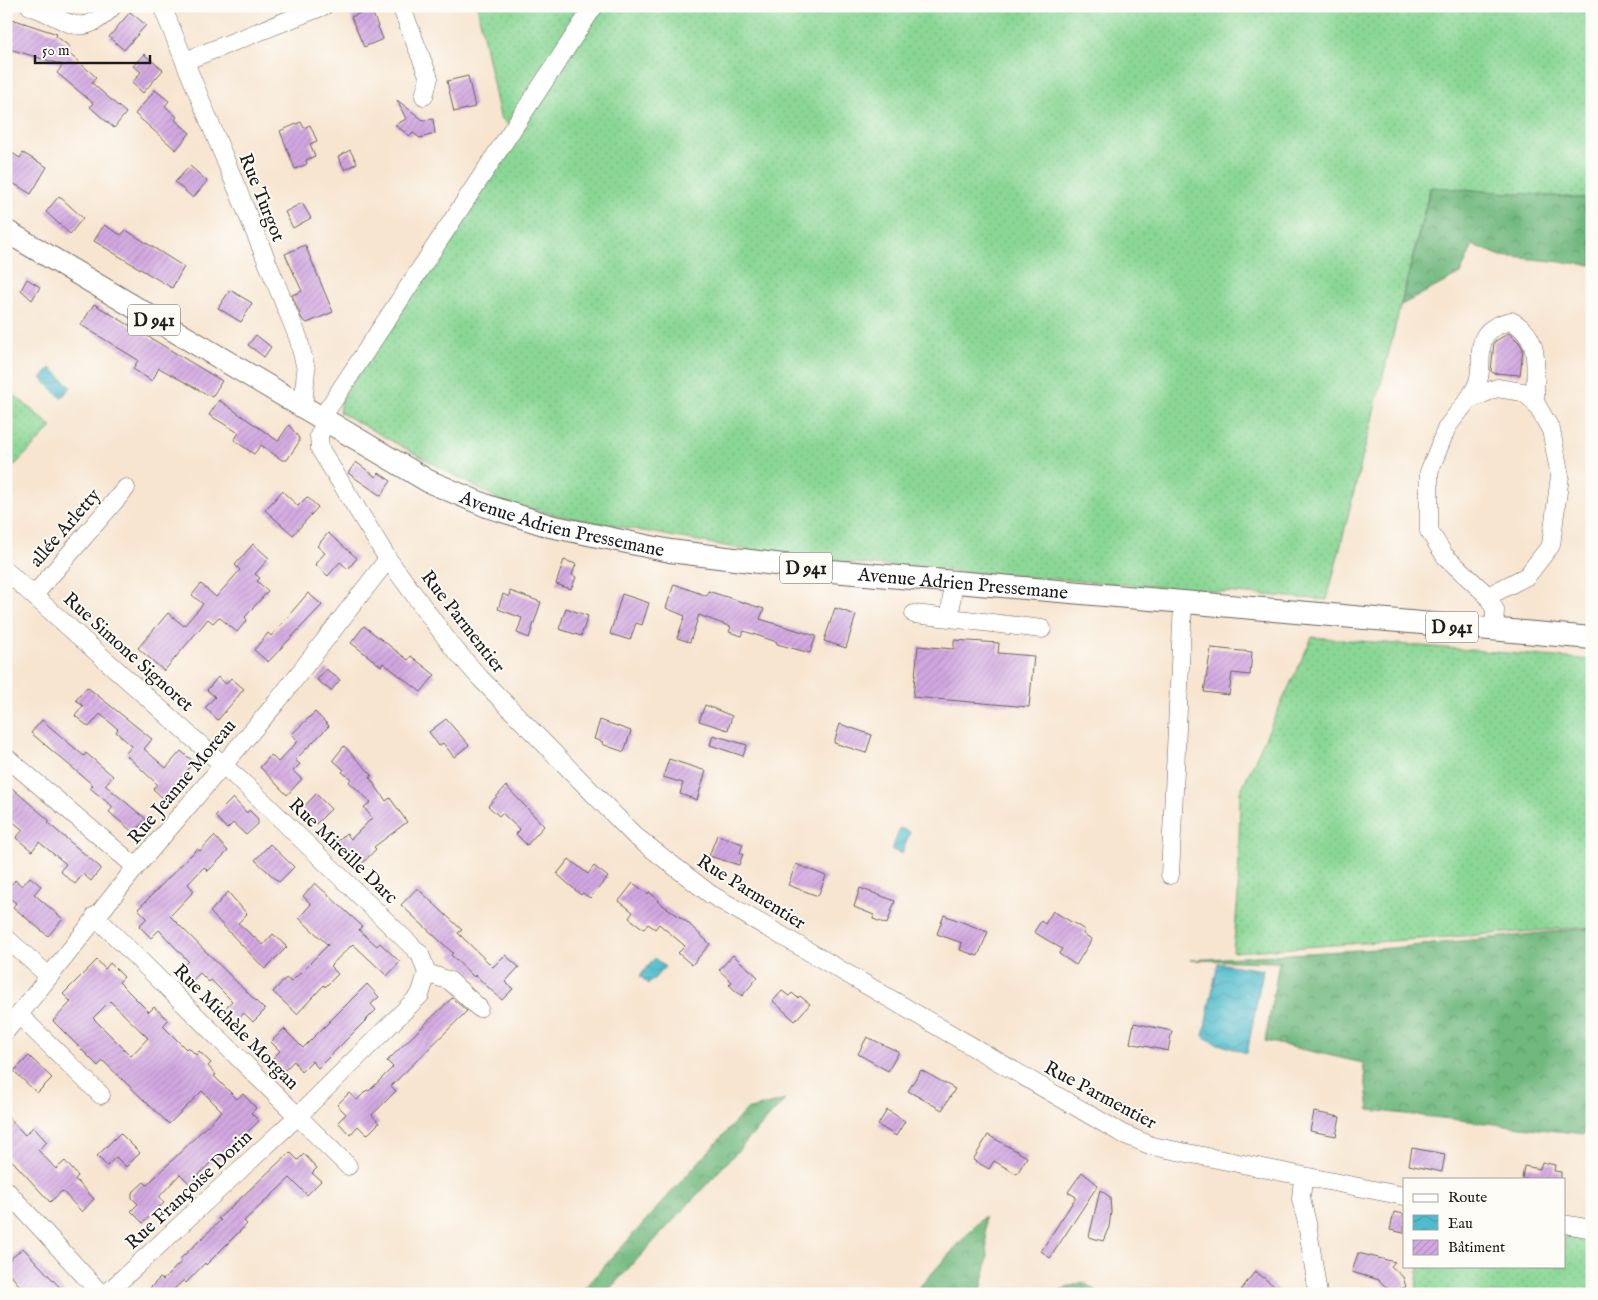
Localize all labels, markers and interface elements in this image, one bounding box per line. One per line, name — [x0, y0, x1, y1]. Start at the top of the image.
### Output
scale bar — [35, 32, 150, 64]
text: 50 m — [42, 41, 70, 60]
street label: Rue Turgot — [233, 150, 290, 246]
road number: D 941 — [128, 304, 180, 336]
street label: allée Arletty — [25, 484, 107, 572]
street label: Avenue Adrien Pressemane — [455, 485, 667, 564]
road number: D 941 — [780, 552, 832, 584]
street label: Avenue Adrien Pressemane — [856, 563, 1069, 606]
street label: Rue Parmentier — [415, 566, 510, 678]
street label: Rue Simone Signoret — [57, 588, 198, 718]
road number: D 941 — [1426, 612, 1478, 642]
street label: Rue Jeanne Moreau — [123, 715, 242, 850]
street label: Rue Mireille Darc — [283, 793, 402, 910]
street label: Rue Parmentier — [692, 850, 810, 936]
street label: Rue Michèle Morgan — [168, 959, 304, 1095]
street label: Rue Parmentier — [1040, 1056, 1160, 1135]
street label: Rue Françoise Dorin — [121, 1125, 258, 1255]
legend — [1403, 1178, 1566, 1268]
text: Route — [1448, 1188, 1487, 1207]
text: Eau — [1448, 1214, 1473, 1233]
text: Bâtiment — [1448, 1238, 1505, 1257]

